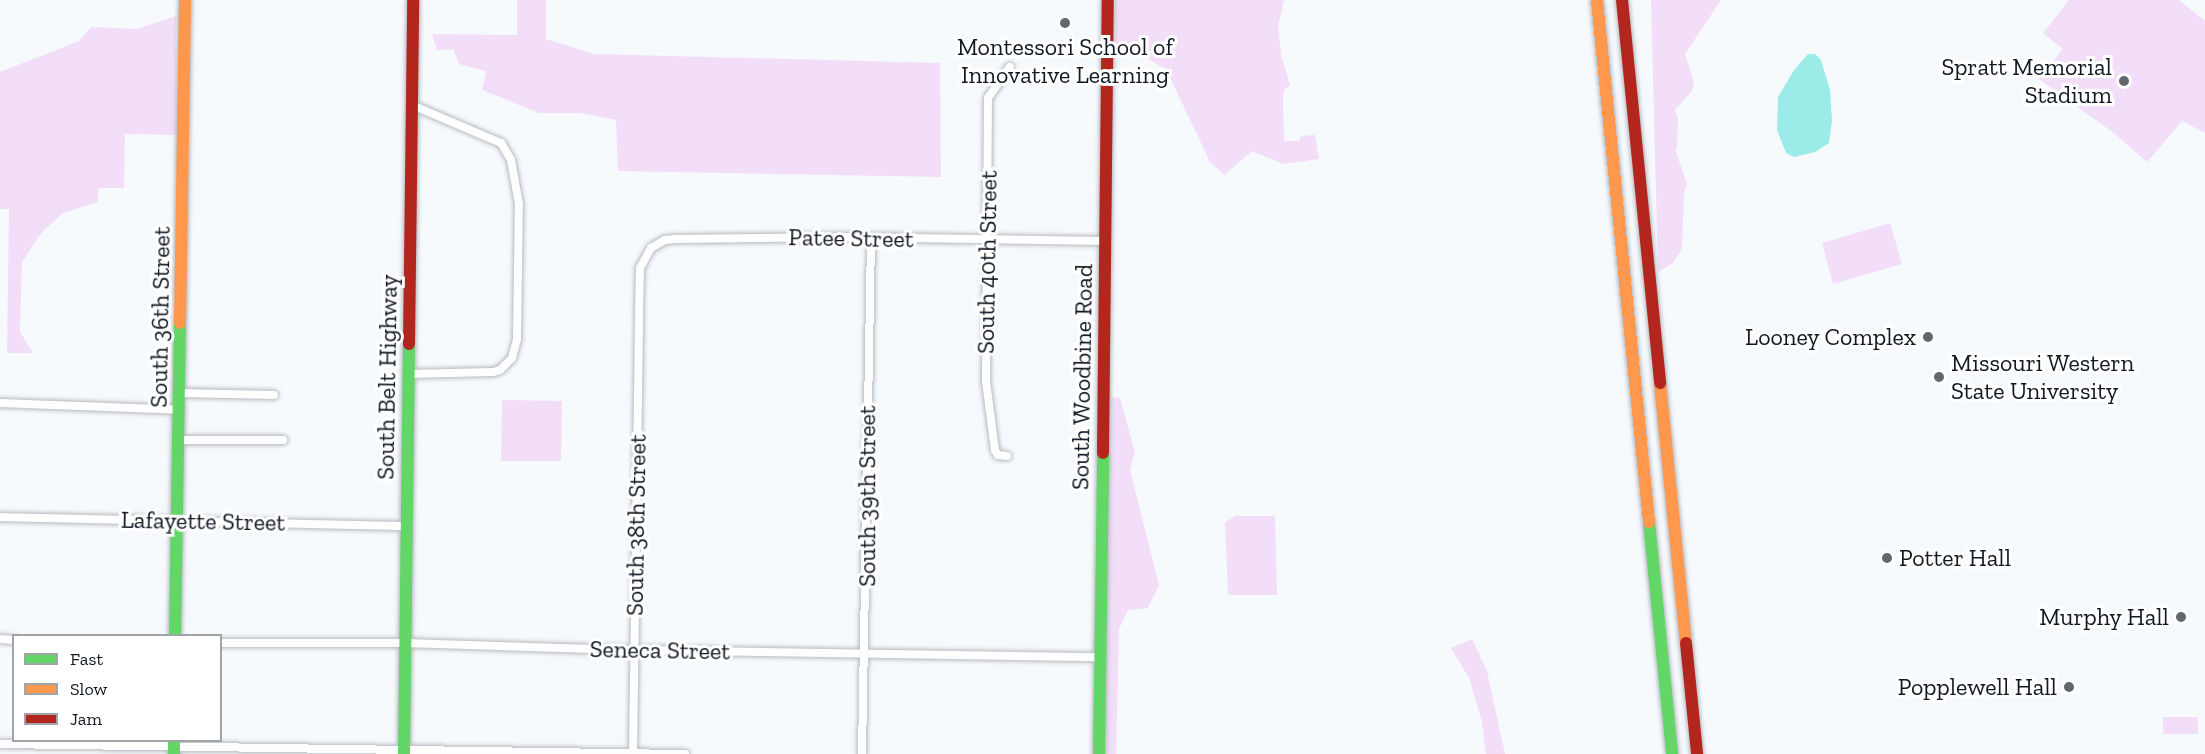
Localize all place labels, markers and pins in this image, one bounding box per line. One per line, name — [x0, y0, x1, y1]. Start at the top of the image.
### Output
marker: Montessori School of Innovative Learning — [1058, 16, 1072, 30]
place label: Montessori School of Innovative Learning — [957, 33, 1173, 89]
place label: Spratt Memorial Stadium — [1941, 53, 2112, 109]
marker: Spratt Memorial Stadium — [2117, 74, 2131, 88]
place label: Looney Complex — [1744, 323, 1916, 351]
marker: Looney Complex — [1921, 330, 1935, 344]
place label: Missouri Western State University — [1951, 349, 2135, 405]
marker: Missouri Western State University — [1932, 370, 1946, 384]
place label: Potter Hall — [1899, 544, 2011, 572]
marker: Potter Hall — [1880, 551, 1894, 565]
place label: Murphy Hall — [2039, 603, 2169, 631]
marker: Murphy Hall — [2174, 610, 2188, 624]
place label: Popplewell Hall — [1898, 673, 2057, 701]
marker: Popplewell Hall — [2062, 680, 2076, 694]

